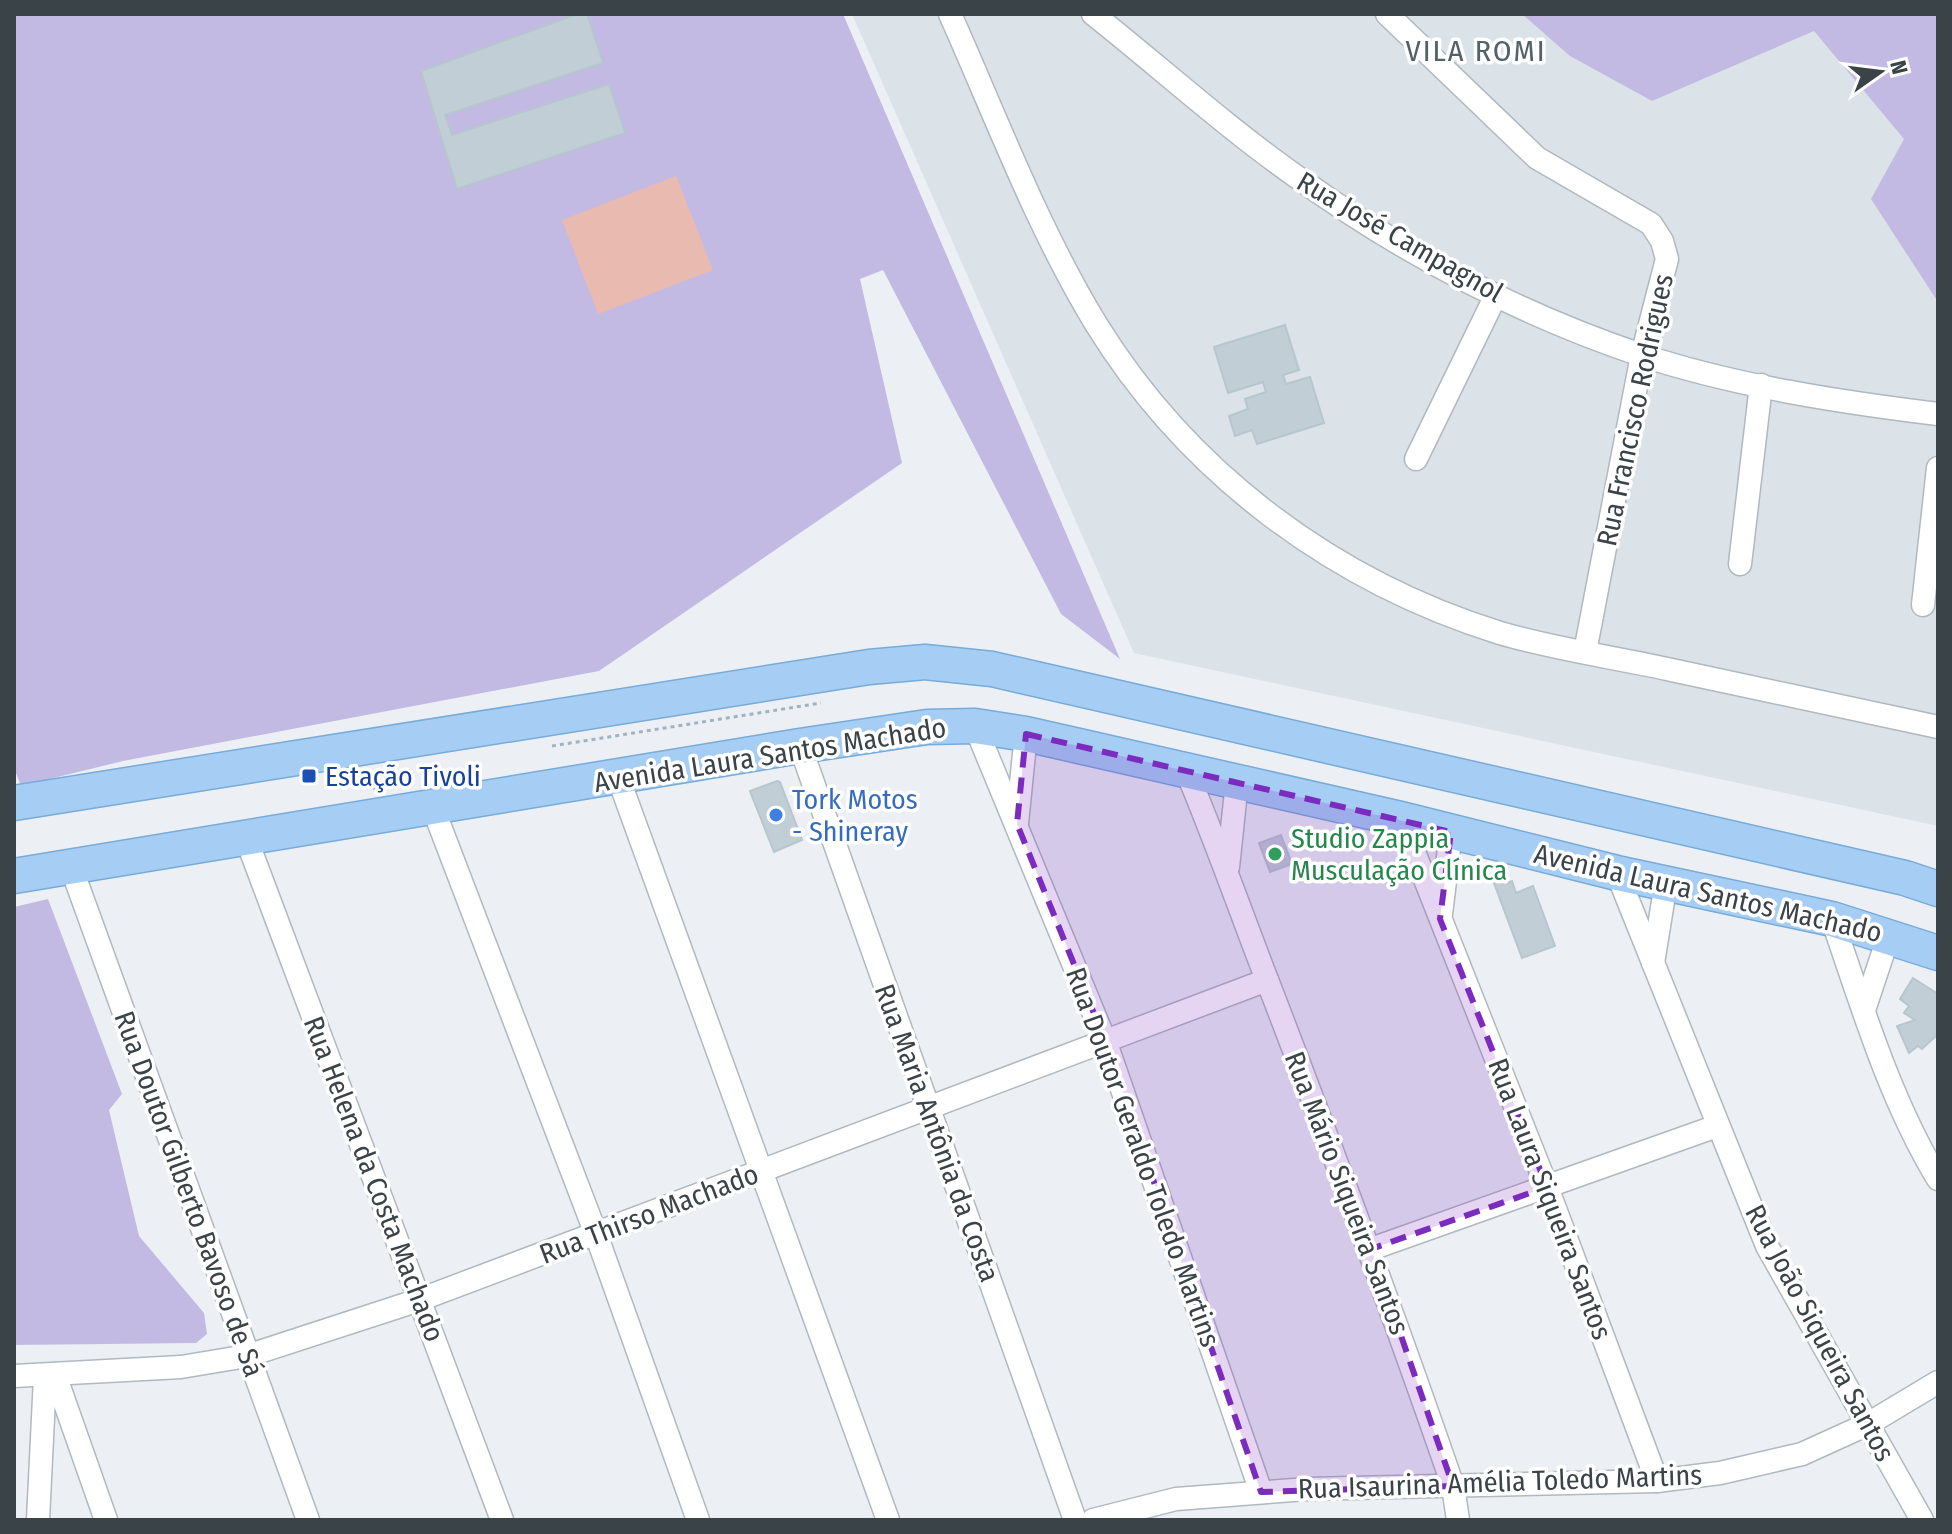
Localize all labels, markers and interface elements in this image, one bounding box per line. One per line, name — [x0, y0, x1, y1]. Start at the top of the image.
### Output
north arrow — [1840, 32, 1920, 112]
district label: VILA ROMI — [1405, 33, 1547, 69]
text: N — [1884, 58, 1914, 77]
street label: Rua José Campagnol — [1291, 165, 1509, 309]
street label: Rua Francisco Rodrigues — [1590, 271, 1680, 549]
street label: Avenida Laura Santos Machado — [592, 711, 948, 799]
place label: Estação Tivoli — [325, 760, 481, 793]
marker: Estação Tivoli — [300, 767, 318, 785]
place label: Tork Motos - Shineray — [792, 783, 918, 848]
marker: Tork Motos - Shineray — [767, 806, 785, 824]
place label: Studio Zappia Musculação Clínica — [1291, 822, 1507, 887]
street label: Avenida Laura Santos Machado — [1531, 837, 1885, 949]
marker: Studio Zappia Musculação Clínica — [1266, 845, 1284, 863]
street label: Rua Doutor Geraldo Toledo Martins — [1059, 963, 1227, 1351]
street label: Rua Maria Antônia da Costa — [868, 980, 1006, 1286]
street label: Rua Doutor Gilberto Bavoso de Sá — [107, 1007, 271, 1381]
street label: Rua Helena da Costa Machado — [297, 1012, 451, 1346]
street label: Rua Mário Siqueira Santos — [1278, 1047, 1416, 1339]
street label: Rua Laura Siqueira Santos — [1481, 1054, 1619, 1344]
street label: Rua Thirso Machado — [535, 1157, 763, 1271]
street label: Rua João Siqueira Santos — [1738, 1199, 1902, 1467]
street label: Rua Isaurina Amélia Toledo Martins — [1297, 1458, 1703, 1506]

